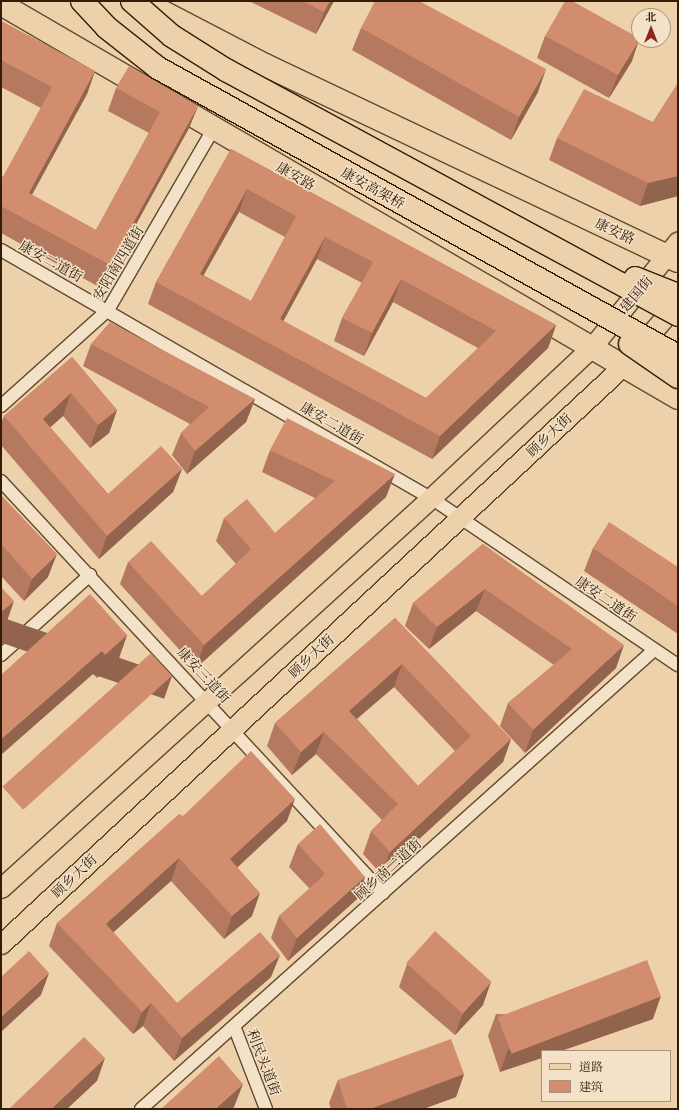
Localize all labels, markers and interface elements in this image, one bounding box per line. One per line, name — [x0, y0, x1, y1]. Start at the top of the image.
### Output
north arrow — [631, 8, 671, 48]
text: 北 — [646, 10, 657, 24]
street label: 康安路 — [274, 158, 318, 194]
street label: 康安高架桥 — [338, 164, 408, 212]
street label: 康安路 — [592, 215, 638, 247]
street label: 安阳南四道街 — [89, 223, 147, 303]
street label: 康安二道街 — [16, 237, 86, 285]
street label: 建国街 — [616, 273, 656, 315]
street label: 康安二道街 — [297, 398, 367, 448]
street label: 顾乡大街 — [523, 410, 575, 460]
street label: 康安二道街 — [572, 572, 640, 626]
street label: 顾乡大街 — [285, 631, 337, 681]
street label: 康安三道街 — [174, 644, 234, 706]
street label: 顾乡南二道街 — [351, 835, 425, 903]
street label: 顾乡大街 — [48, 851, 100, 901]
street label: 利民头道街 — [244, 1026, 284, 1098]
legend — [541, 1050, 671, 1102]
text: 道路 — [579, 1059, 603, 1075]
text: 建筑 — [579, 1079, 603, 1095]

